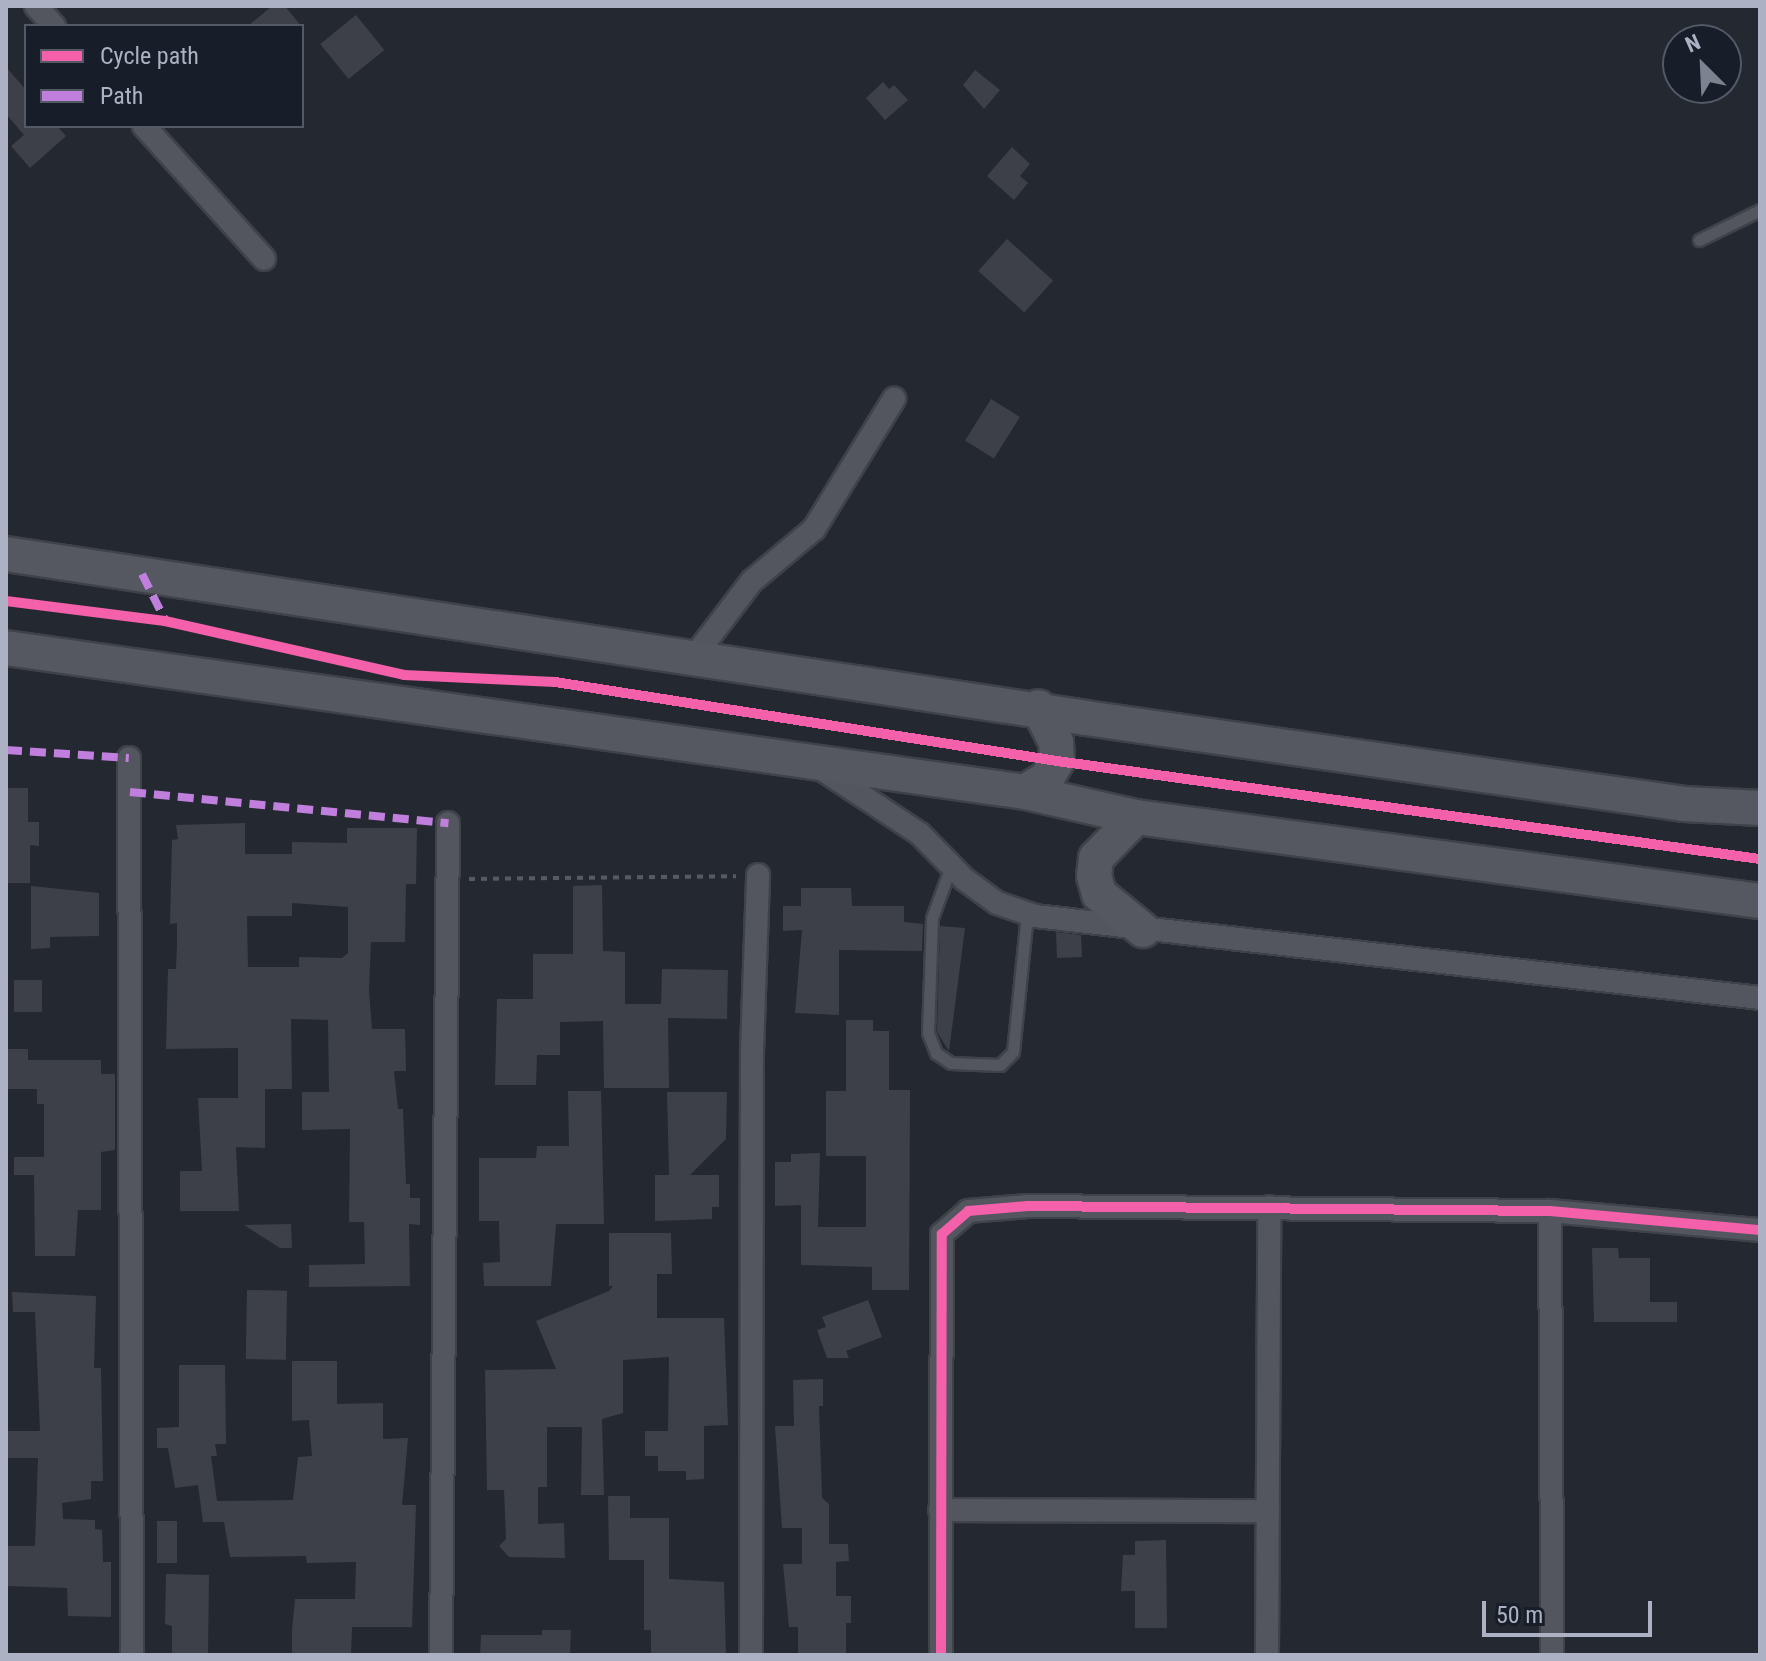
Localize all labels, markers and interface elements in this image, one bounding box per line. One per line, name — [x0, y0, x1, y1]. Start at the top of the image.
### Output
legend — [24, 24, 304, 128]
north arrow — [1662, 24, 1742, 104]
text: N — [1682, 29, 1704, 58]
text: Cycle path — [100, 42, 199, 70]
text: Path — [100, 82, 143, 110]
scale bar — [1486, 1585, 1656, 1635]
text: 50 m — [1496, 1601, 1543, 1629]

